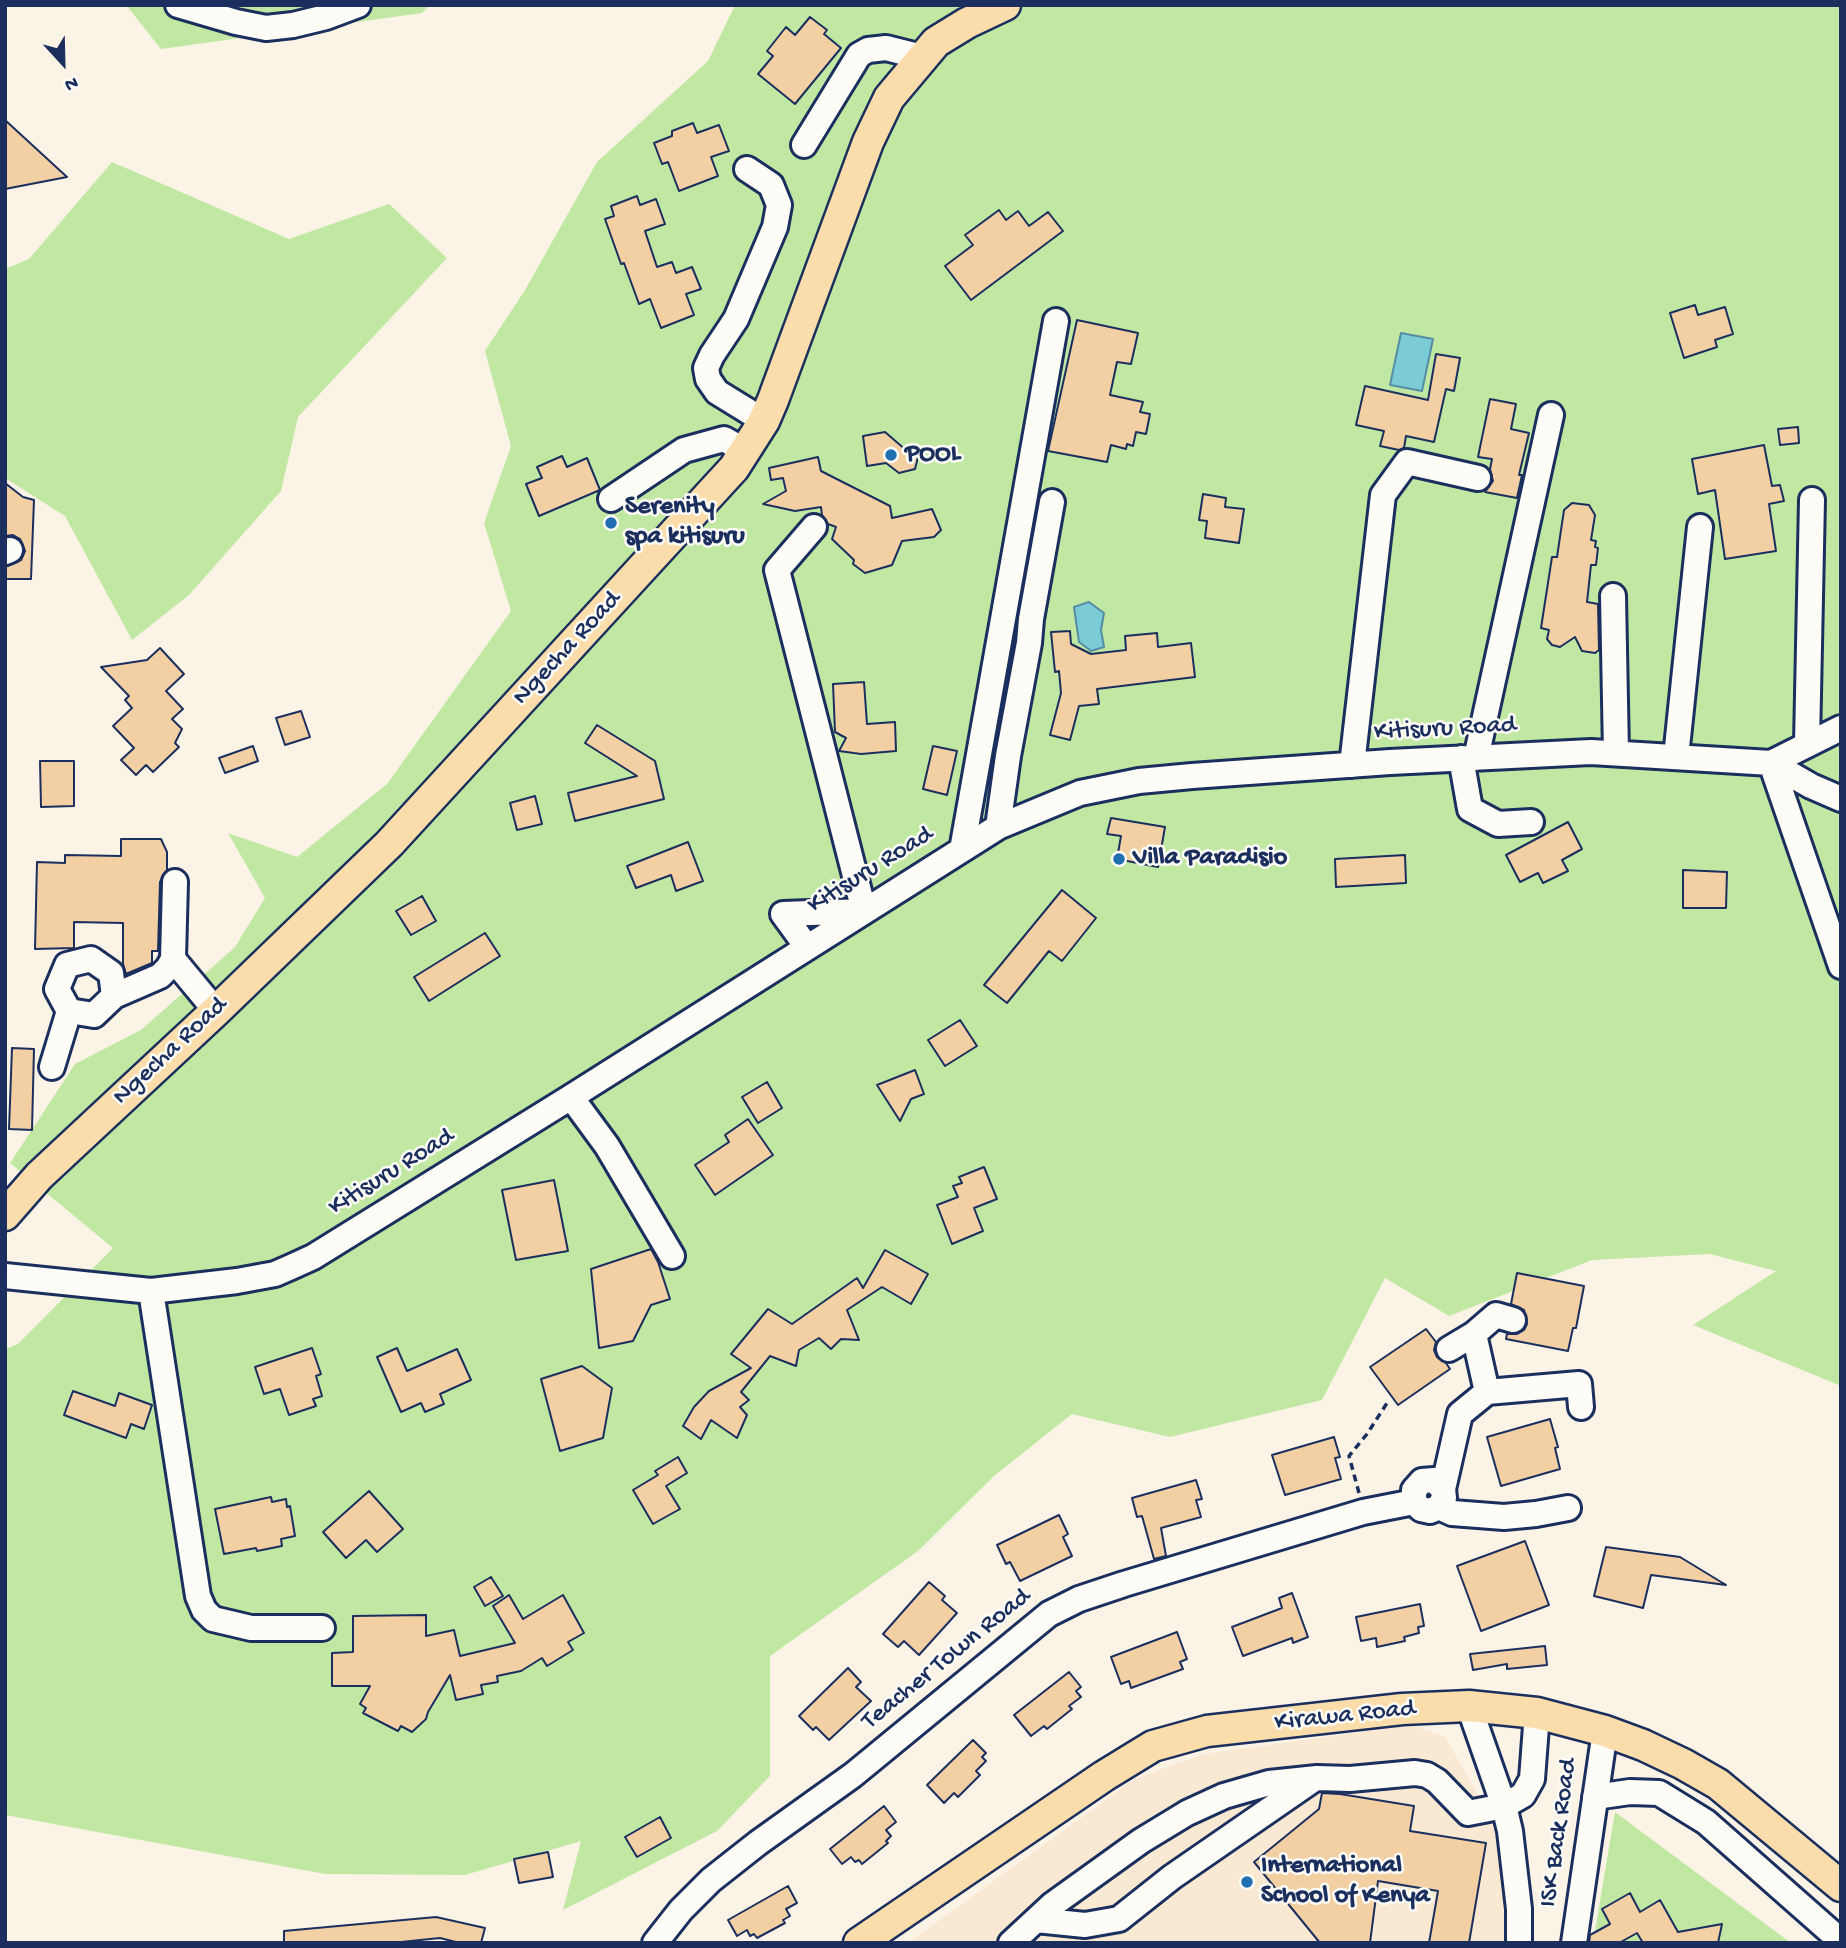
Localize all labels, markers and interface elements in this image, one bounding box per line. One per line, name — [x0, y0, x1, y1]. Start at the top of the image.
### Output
north arrow — [28, 28, 98, 98]
text: N — [61, 70, 81, 96]
place label: POOL — [905, 439, 960, 471]
marker: POOL — [883, 447, 899, 463]
place label: Serenity spa kitisuru — [625, 492, 745, 554]
marker: Serenity spa kitisuru — [603, 515, 619, 531]
street label: Ngecha Road — [507, 585, 629, 713]
street label: Kitisuru Road — [1373, 711, 1517, 749]
street label: Kitisuru Road — [802, 820, 940, 922]
place label: Villa Paradisio — [1133, 843, 1287, 875]
marker: Villa Paradisio — [1111, 851, 1127, 867]
street label: Ngecha Road — [107, 991, 235, 1113]
street label: Kitisuru Road — [323, 1122, 461, 1224]
street label: Teacher Town Road — [856, 1582, 1038, 1738]
street label: Kirawa Road — [1273, 1694, 1417, 1740]
street label: ISK Back Road — [1534, 1757, 1586, 1909]
place label: International School of Kenya — [1261, 1851, 1430, 1912]
marker: International School of Kenya — [1239, 1874, 1255, 1890]

